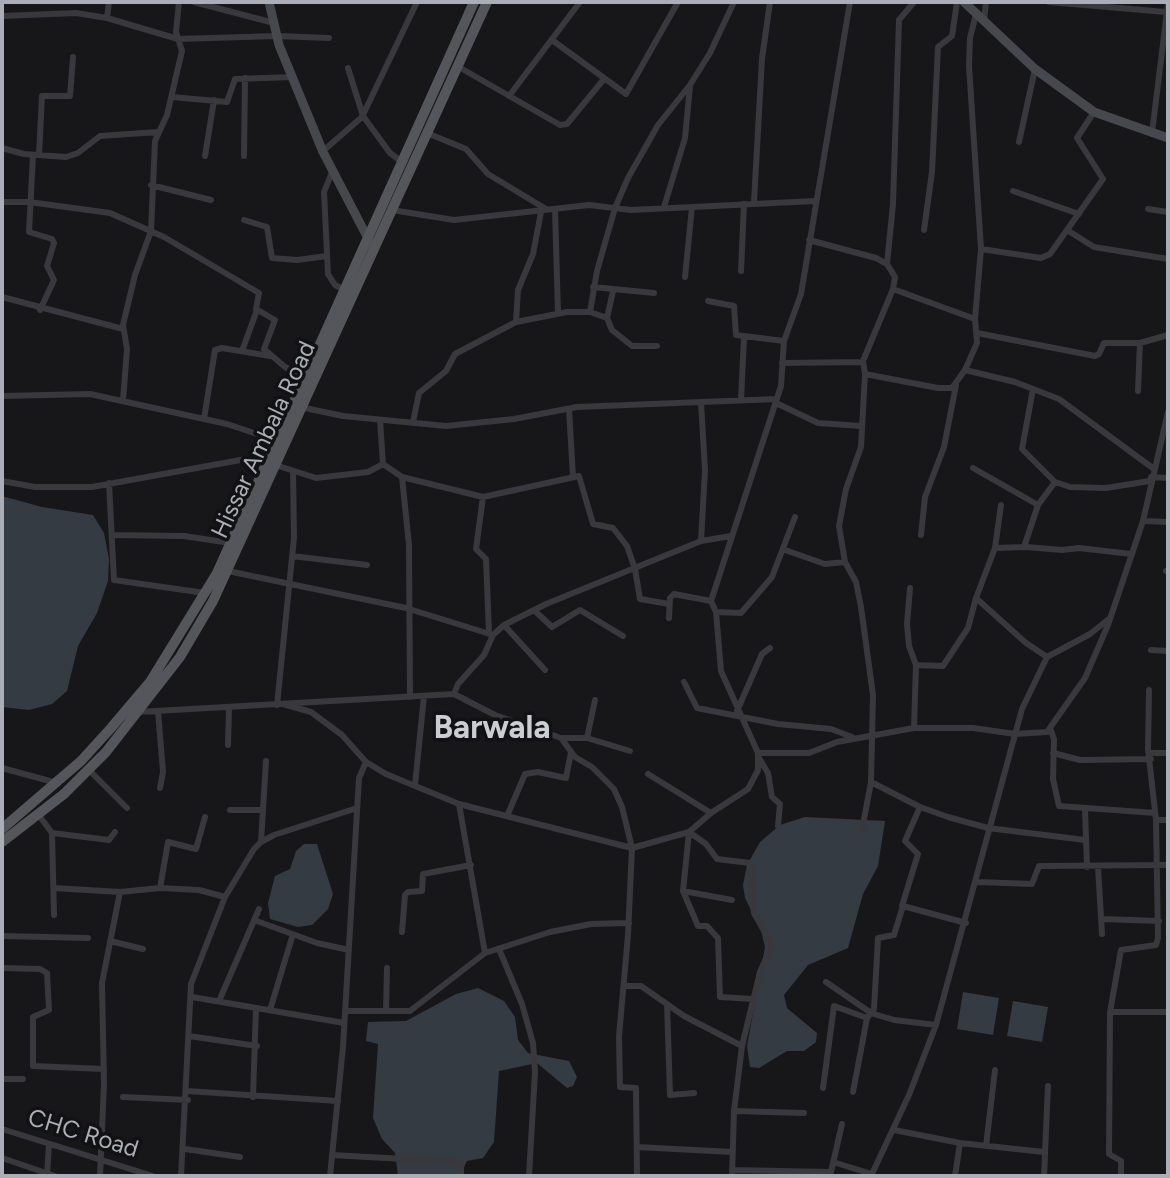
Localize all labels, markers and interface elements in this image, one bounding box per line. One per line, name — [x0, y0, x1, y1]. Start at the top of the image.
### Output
street label: Hissar Ambala Road — [206, 337, 322, 543]
district label: Barwala — [434, 710, 550, 748]
street label: CHC Road — [24, 1104, 142, 1164]

